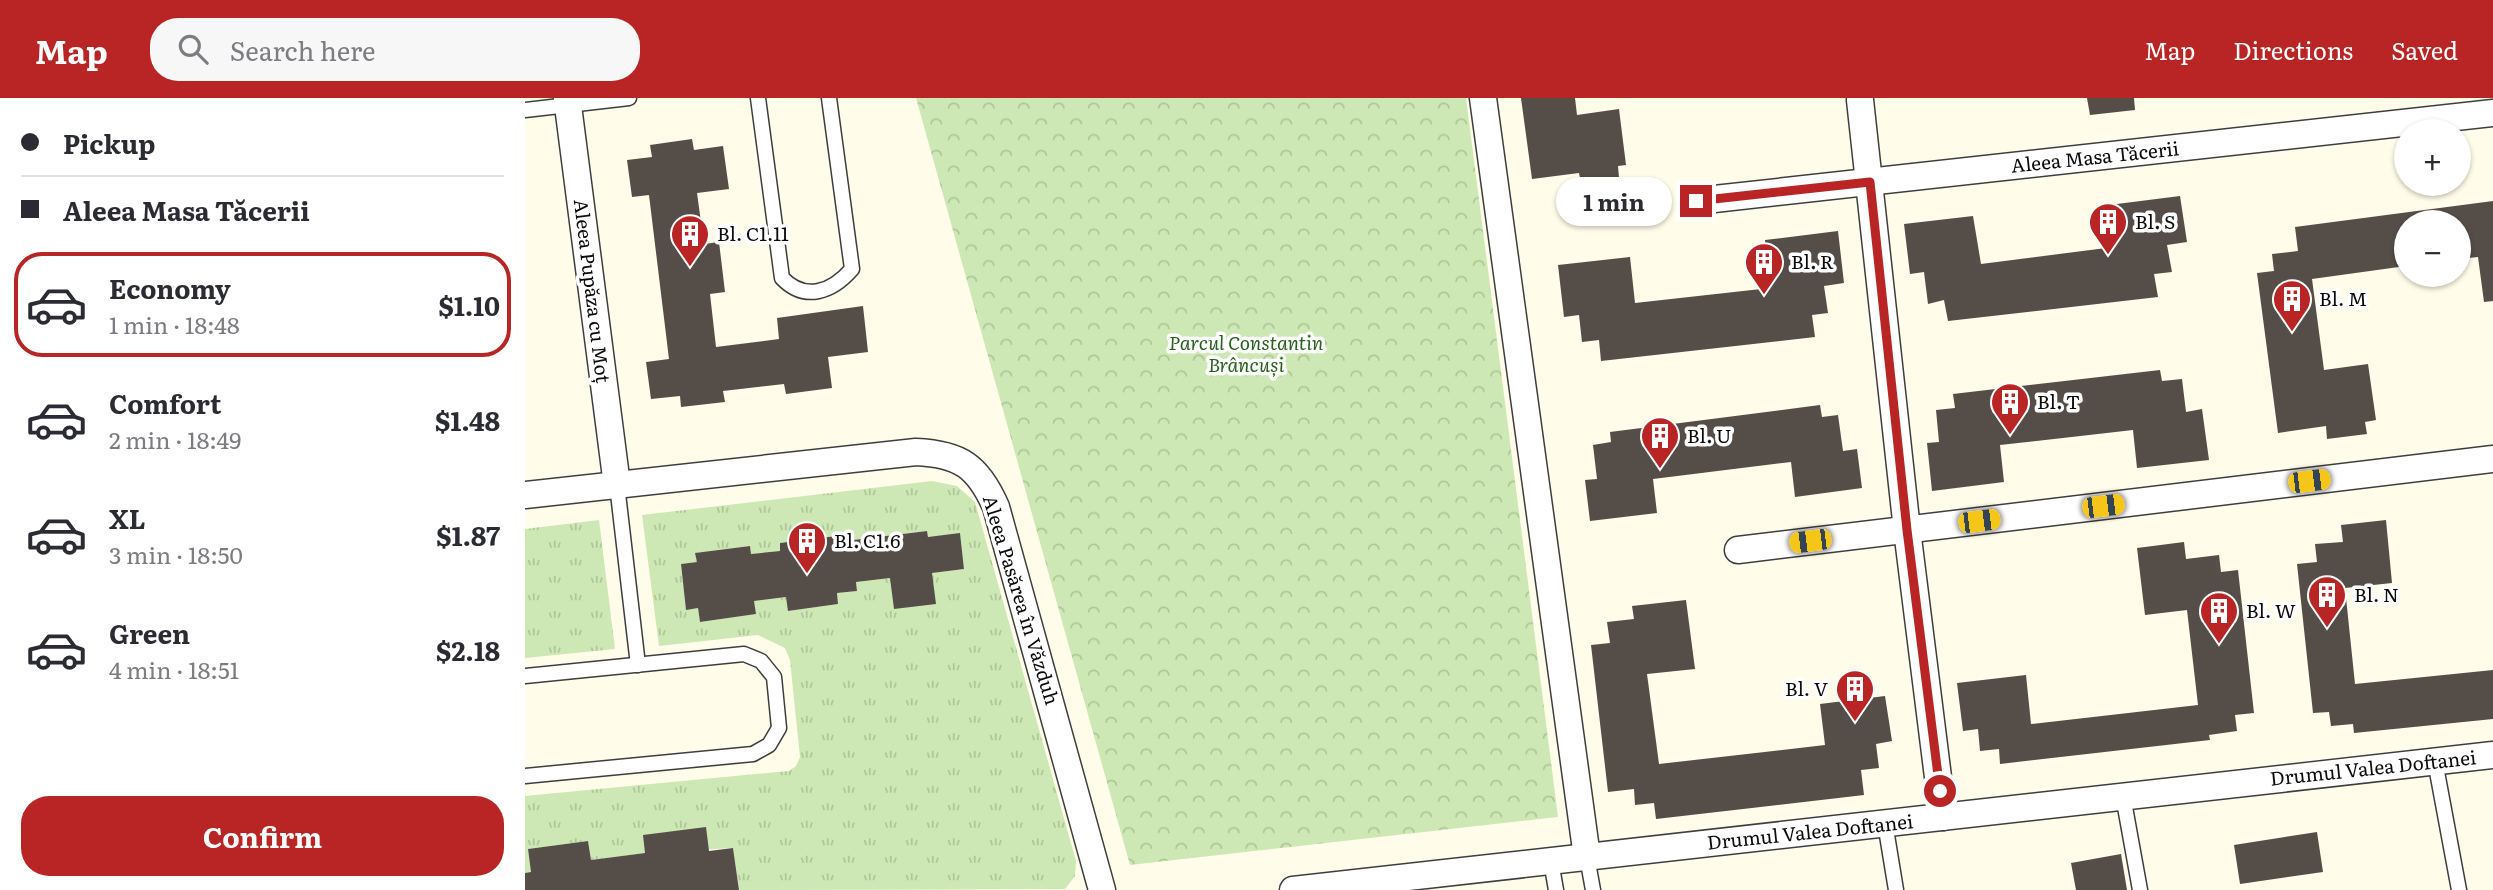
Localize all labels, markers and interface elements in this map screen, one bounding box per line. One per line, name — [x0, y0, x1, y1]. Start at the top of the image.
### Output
search box — [150, 18, 640, 81]
text: Map — [35, 25, 108, 74]
icon: search — [174, 30, 212, 68]
text: Search here — [230, 30, 376, 69]
text: Map — [2144, 32, 2195, 67]
text: Directions — [2233, 32, 2353, 67]
text: Saved — [2391, 32, 2458, 67]
map controls — [2394, 119, 2471, 287]
button: + — [2394, 119, 2471, 196]
text: Pickup — [63, 123, 155, 162]
street label: Aleea Masa Tăcerii — [2010, 133, 2180, 179]
callout: 1 min — [1556, 176, 1671, 226]
text: 1 min — [1583, 184, 1645, 218]
route end — [1680, 185, 1712, 217]
text: Aleea Masa Tăcerii — [63, 190, 310, 229]
street label: Aleea Pupăza cu Moț — [568, 197, 618, 385]
building icon: Bl. S — [2087, 201, 2129, 256]
place label: Bl. S — [2135, 207, 2175, 235]
button: − — [2394, 210, 2471, 287]
building icon: Bl. C1.11 — [669, 213, 711, 268]
place label: Bl. C1.11 — [717, 219, 789, 247]
building icon: Bl. R — [1743, 241, 1785, 296]
place label: Bl. R — [1791, 247, 1834, 275]
text: Economy — [109, 268, 231, 307]
icon: car — [25, 273, 88, 336]
building icon: Bl. M — [2271, 278, 2313, 333]
place label: Bl. M — [2319, 284, 2367, 312]
text: $1.10 — [438, 285, 500, 324]
text: 1 min · 18:48 — [109, 307, 240, 341]
park label: Parcul Constantin Brâncuși — [1169, 328, 1324, 378]
building icon: Bl. T — [1989, 381, 2031, 436]
text: Comfort — [109, 383, 221, 422]
place label: Bl. T — [2037, 387, 2080, 415]
icon: car — [25, 388, 88, 451]
text: $1.48 — [435, 400, 500, 439]
building icon: Bl. U — [1639, 415, 1681, 470]
place label: Bl. U — [1687, 421, 1731, 449]
text: 2 min · 18:49 — [109, 422, 241, 456]
car — [2287, 468, 2332, 494]
street label: Aleea Pasărea în Văzduh — [977, 491, 1067, 708]
car — [2081, 493, 2126, 519]
text: XL — [109, 498, 146, 537]
icon: car — [25, 503, 88, 566]
car — [1957, 508, 2002, 534]
text: $1.87 — [436, 515, 500, 554]
building icon: Bl. C1.6 — [786, 520, 828, 575]
place label: Bl. C1.6 — [834, 526, 901, 554]
car — [1788, 528, 1833, 554]
text: 3 min · 18:50 — [109, 537, 243, 571]
building icon: Bl. N — [2306, 574, 2348, 629]
place label: Bl. N — [2354, 580, 2399, 608]
building icon: Bl. W — [2198, 590, 2240, 645]
place label: Bl. W — [2246, 596, 2296, 624]
text: Green — [109, 613, 190, 652]
icon: car — [25, 618, 88, 681]
text: $2.18 — [436, 630, 500, 669]
text: 4 min · 18:51 — [109, 652, 239, 686]
building icon: Bl. V — [1834, 668, 1876, 723]
place label: Bl. V — [1785, 674, 1828, 702]
street label: Drumul Valea Doftanei — [2268, 742, 2477, 792]
route start — [1924, 775, 1956, 807]
button: Confirm — [21, 796, 504, 876]
street label: Drumul Valea Doftanei — [1705, 806, 1914, 856]

